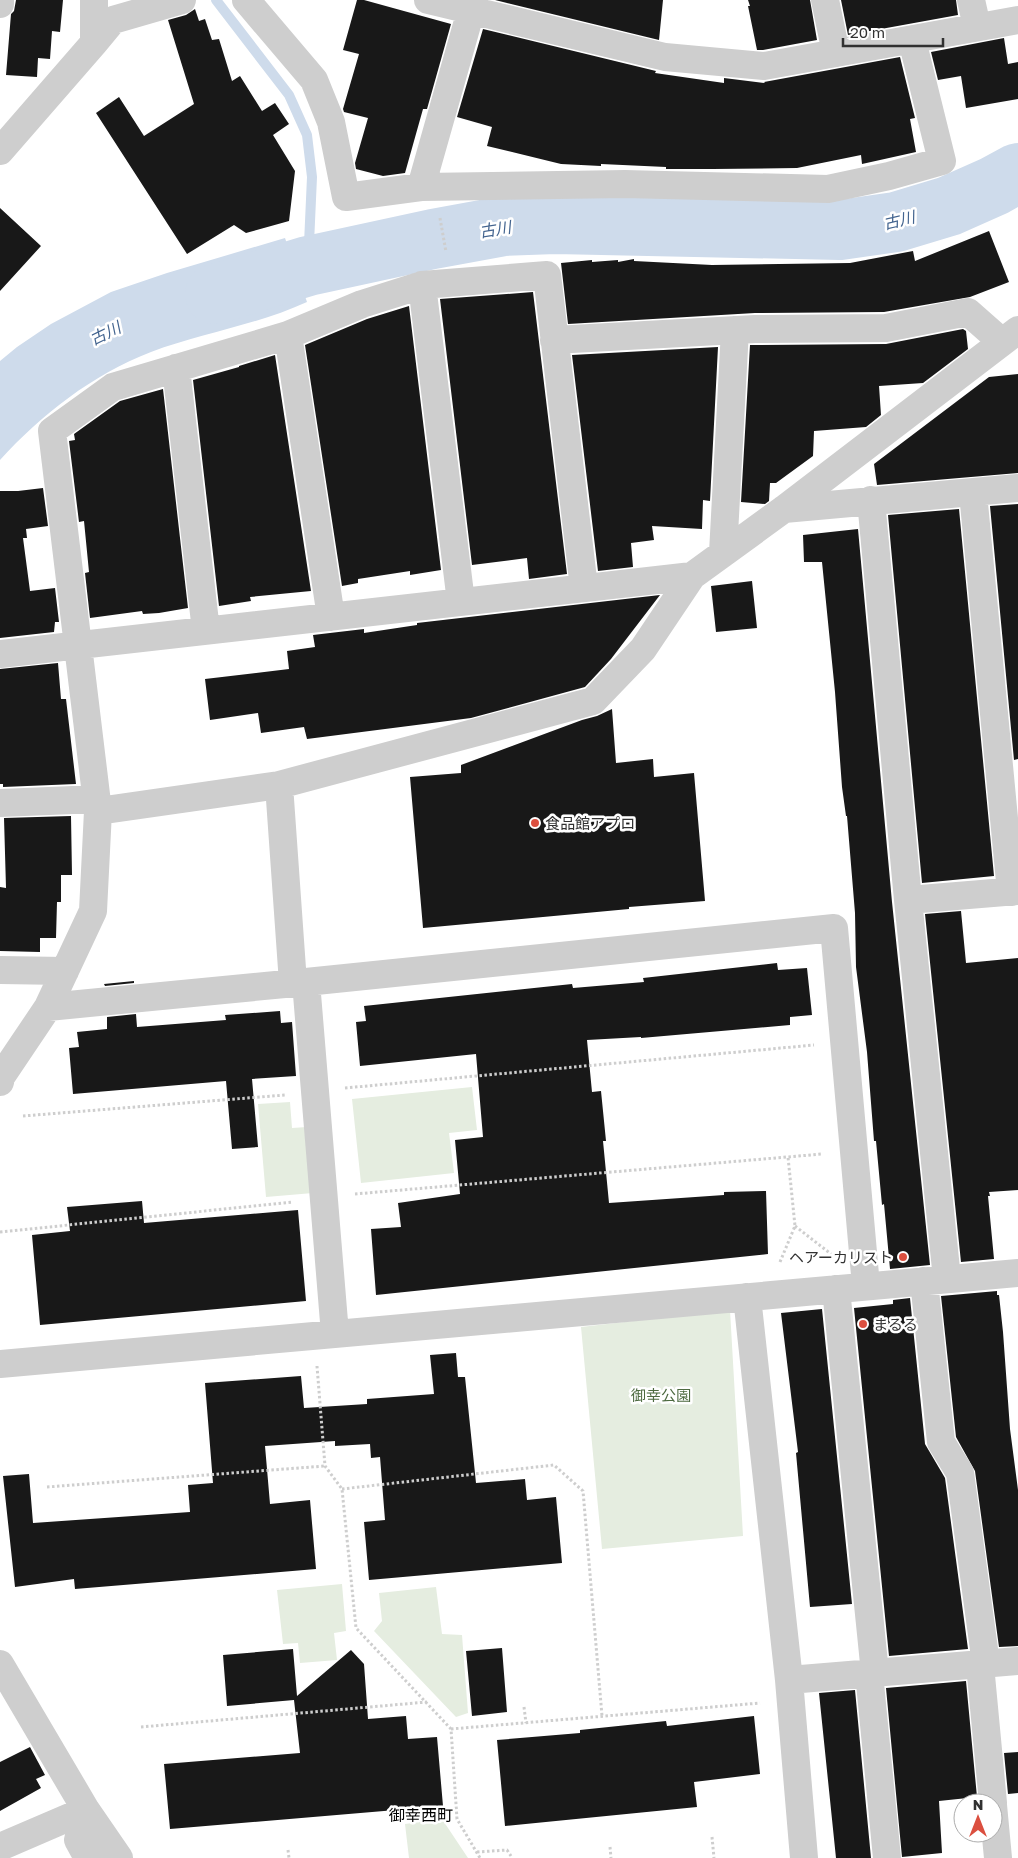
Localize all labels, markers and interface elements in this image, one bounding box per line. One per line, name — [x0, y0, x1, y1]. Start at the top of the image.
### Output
scale bar — [843, 15, 943, 47]
text: 20 m — [850, 23, 885, 41]
water label: 古川 — [881, 206, 919, 233]
water label: 古川 — [478, 216, 514, 241]
water label: 古川 — [86, 316, 126, 349]
place label: 食品館アプロ — [545, 814, 635, 832]
marker: 食品館アプロ — [529, 817, 541, 829]
place label: ヘアーカリスト — [789, 1248, 893, 1266]
marker: ヘアーカリスト — [897, 1251, 909, 1263]
place label: まるる — [873, 1315, 918, 1333]
marker: まるる — [857, 1318, 869, 1330]
park label: 御幸公園 — [631, 1386, 691, 1404]
north arrow — [953, 1793, 1003, 1843]
text: N — [973, 1796, 983, 1813]
district label: 御幸西町 — [389, 1805, 453, 1825]

